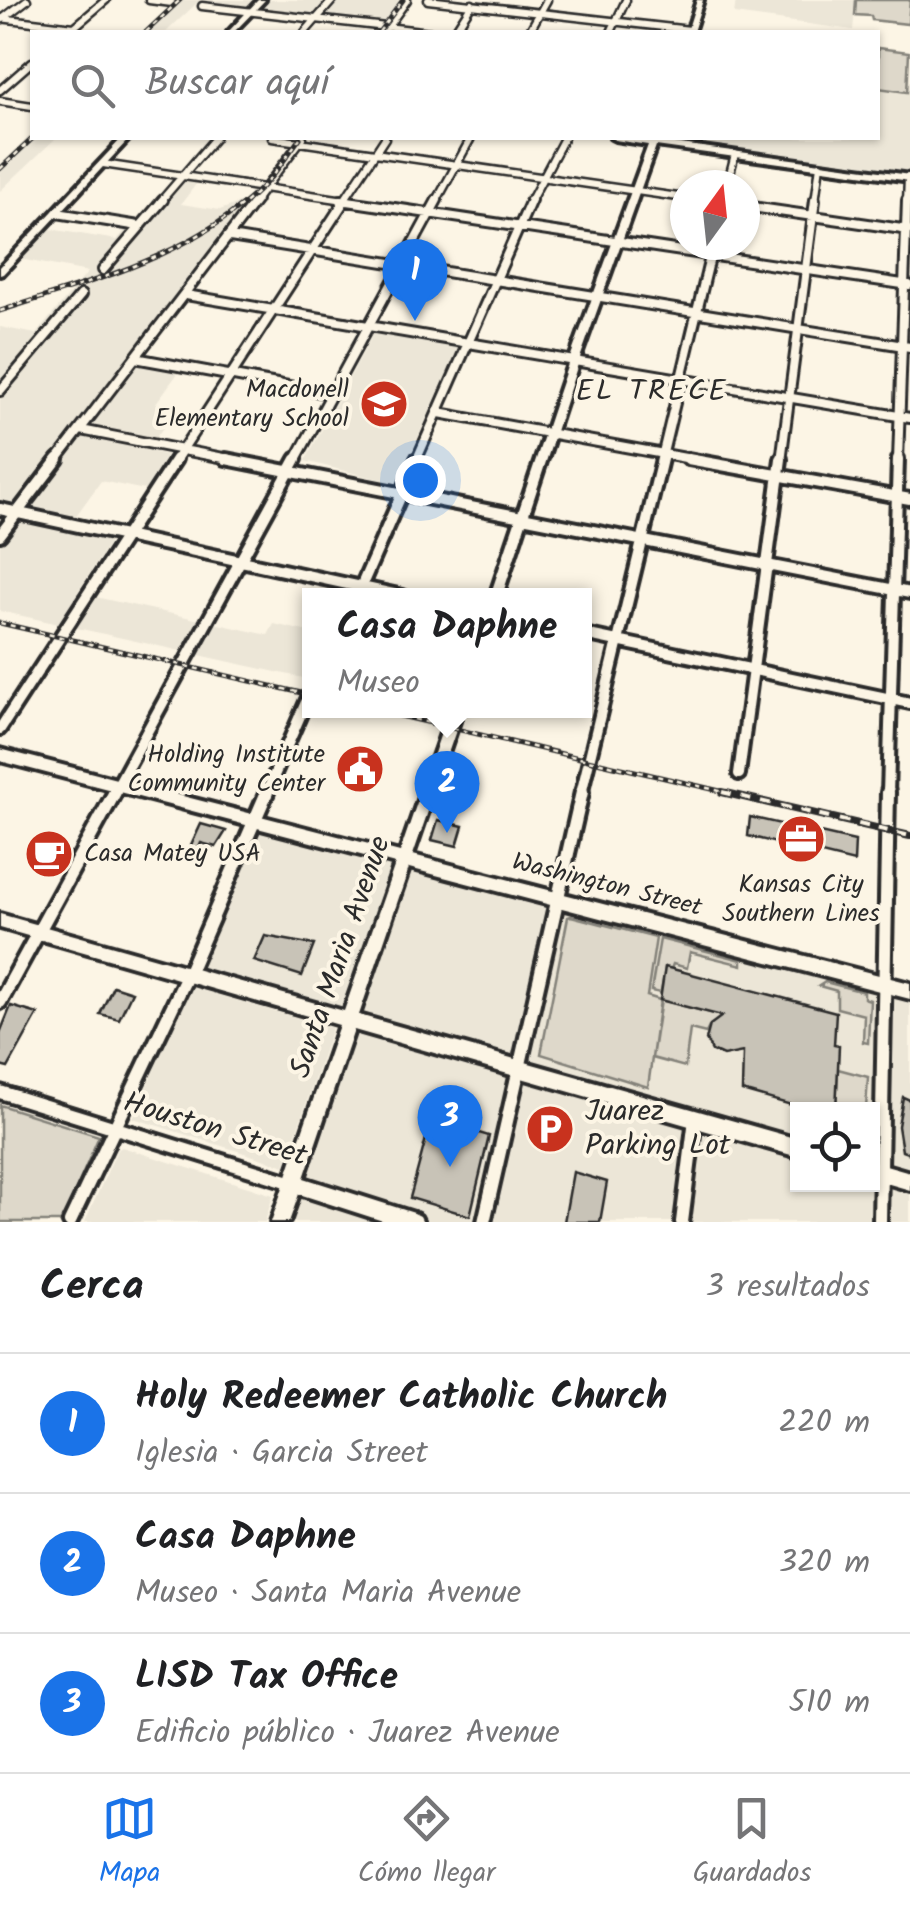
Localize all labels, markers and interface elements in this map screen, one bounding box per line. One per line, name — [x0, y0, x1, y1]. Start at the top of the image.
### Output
search box — [30, 30, 880, 140]
text: Buscar aquí — [145, 55, 329, 115]
icon: search — [65, 58, 120, 113]
north arrow — [670, 170, 760, 260]
pin: 1 — [382, 238, 448, 321]
district label: EL TRECE — [576, 368, 728, 416]
place label: Macdonell Elementary School — [155, 370, 349, 439]
school or university icon: Macdonell Elementary School — [358, 378, 410, 430]
your location — [395, 455, 446, 506]
popup — [302, 588, 592, 718]
text: Casa Daphne — [337, 598, 557, 658]
text: Museo — [337, 658, 420, 709]
place label: Holding Institute Community Center — [127, 735, 327, 804]
public building icon: Holding Institute Community Center — [334, 743, 386, 795]
pin: 2 — [414, 750, 480, 833]
office icon: Kansas City Southern Lines — [775, 813, 827, 865]
cafe icon: Casa Matey USA — [23, 828, 75, 880]
street label: Santa Maria Avenue — [277, 830, 405, 1084]
place label: Casa Matey USA — [84, 834, 261, 874]
street label: Washington Street — [508, 842, 706, 928]
place label: Kansas City Southern Lines — [722, 865, 880, 934]
street label: Houston Street — [117, 1079, 313, 1181]
pin: 3 — [418, 1084, 482, 1167]
place label: Juarez Parking Lot — [585, 1088, 731, 1170]
map controls — [790, 1102, 880, 1192]
button: locate — [790, 1102, 880, 1192]
parking icon: Juarez Parking Lot — [524, 1103, 576, 1155]
text: Cerca — [40, 1254, 144, 1321]
text: 3 resultados — [706, 1262, 870, 1313]
text: Holy Redeemer Catholic Church — [135, 1368, 668, 1428]
text: 1 — [68, 1398, 77, 1449]
text: 220 m — [779, 1398, 870, 1449]
text: Iglesia · Garcia Street — [135, 1428, 428, 1479]
text: Casa Daphne — [135, 1508, 356, 1568]
text: 2 — [63, 1538, 82, 1589]
text: 320 m — [779, 1538, 870, 1589]
text: Museo · Santa Maria Avenue — [135, 1568, 521, 1619]
text: LISD Tax Office — [135, 1648, 398, 1708]
text: 3 — [64, 1678, 81, 1729]
text: 510 m — [788, 1678, 870, 1729]
text: Edificio público · Juarez Avenue — [135, 1708, 560, 1759]
tab: Mapa — [99, 1791, 160, 1896]
tab: Cómo llegar — [358, 1791, 495, 1896]
tab: Guardados — [693, 1791, 811, 1896]

